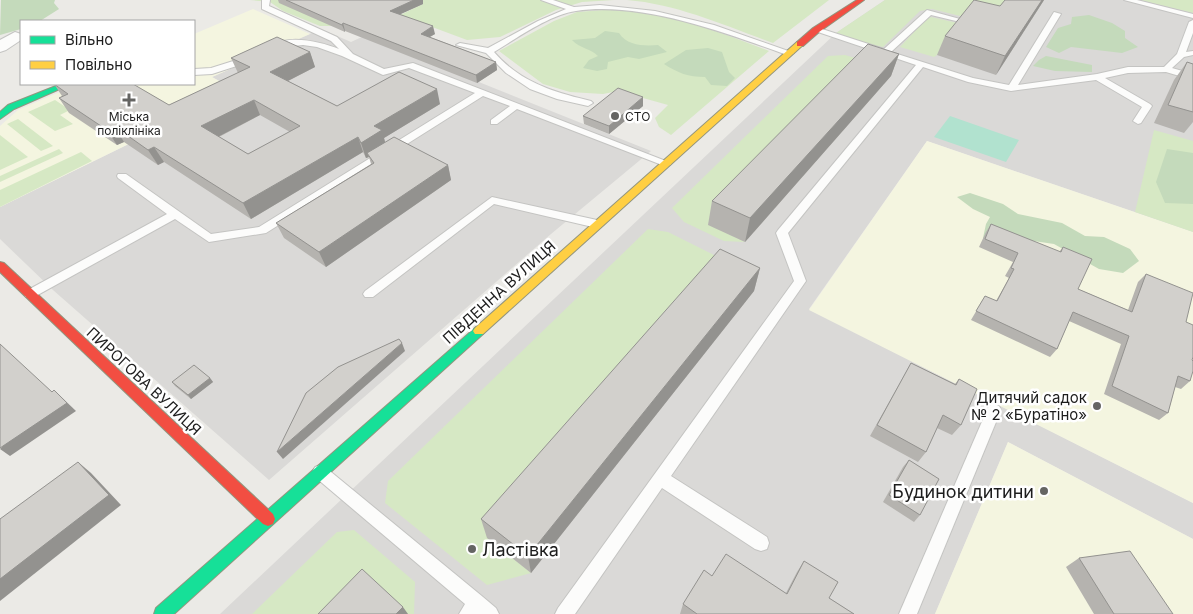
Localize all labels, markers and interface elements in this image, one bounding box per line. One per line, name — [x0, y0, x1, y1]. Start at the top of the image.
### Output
legend — [20, 20, 195, 85]
text: Вільно — [65, 30, 113, 49]
text: Повільно — [65, 55, 132, 74]
marker: Міська поліклініка — [122, 93, 136, 107]
place label: Міська поліклініка — [97, 109, 161, 138]
place label: СТО — [625, 109, 650, 124]
marker: СТО — [609, 110, 621, 122]
street label: ПІВДЕННА ВУЛИЦЯ — [439, 236, 559, 348]
street label: ПИРОГОВА ВУЛИЦЯ — [83, 323, 205, 439]
place label: Дитячий садок № 2 «Буратіно» — [971, 388, 1087, 424]
marker: Дитячий садок № 2 «Буратіно» — [1091, 400, 1103, 412]
place label: Будинок дитини — [892, 481, 1034, 502]
marker: Будинок дитини — [1038, 485, 1050, 497]
place label: Ластівка — [482, 539, 559, 560]
marker: Ластівка — [466, 543, 478, 555]

